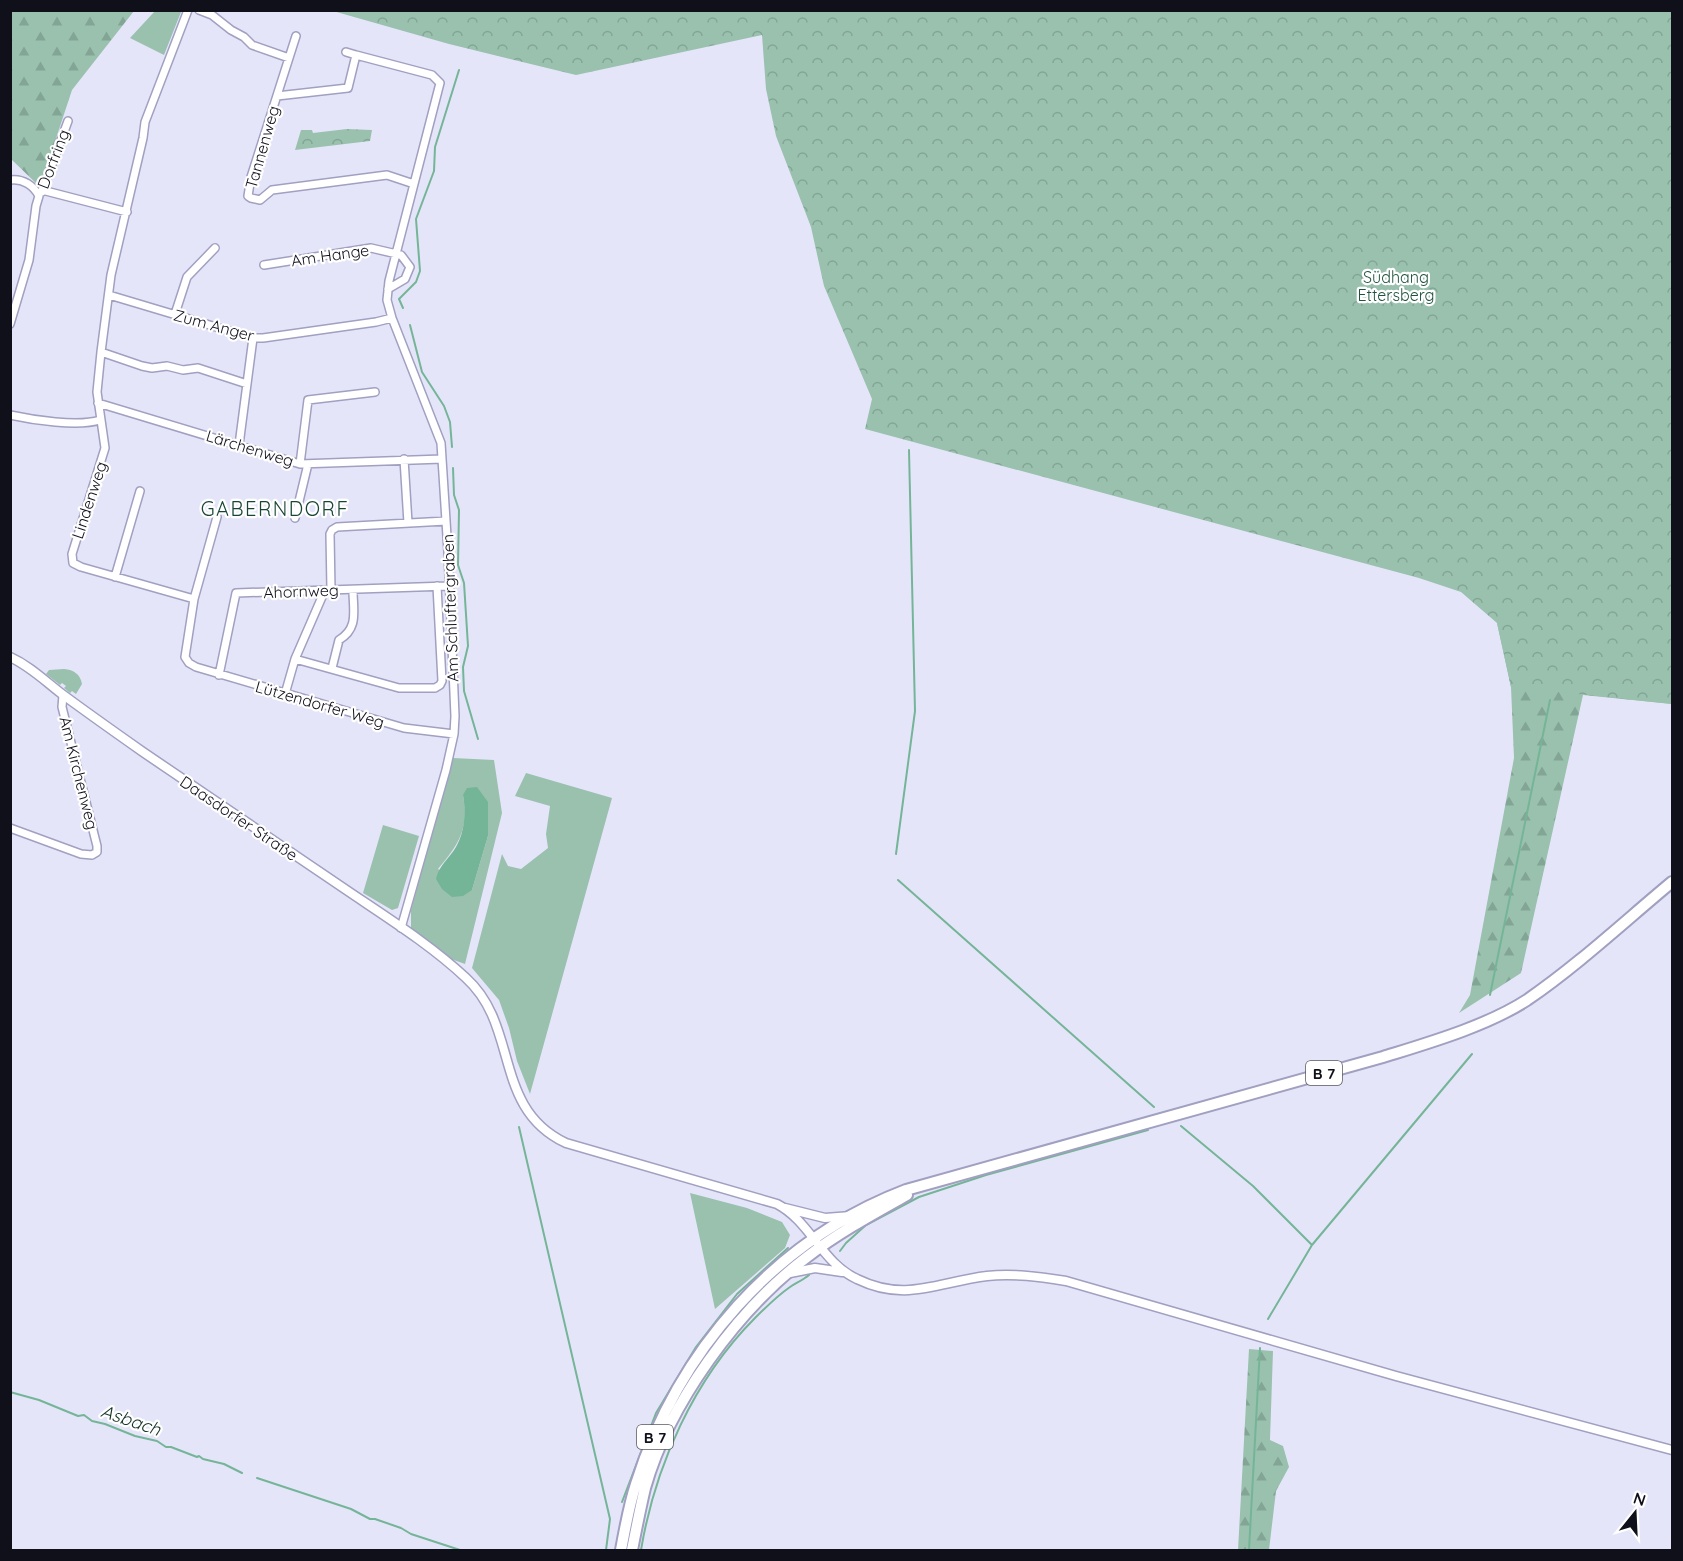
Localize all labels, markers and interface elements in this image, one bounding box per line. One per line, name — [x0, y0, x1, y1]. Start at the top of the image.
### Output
street label: Tannenweg — [241, 103, 283, 191]
street label: Dorfring — [33, 126, 73, 192]
street label: Am Hange — [290, 240, 370, 270]
park label: Südhang Ettersberg — [1357, 267, 1435, 305]
street label: Zum Anger — [171, 305, 257, 345]
street label: Lärchenweg — [204, 425, 296, 471]
street label: Lindenweg — [67, 459, 111, 541]
district label: GABERNDORF — [201, 496, 349, 521]
street label: Am Schluftergraben — [437, 534, 463, 682]
street label: Ahornweg — [263, 580, 339, 602]
street label: Lützendorfer Weg — [253, 676, 387, 732]
street label: Am Kirchenweg — [55, 714, 103, 832]
street label: Daasdorfer Straße — [176, 771, 302, 865]
road number: B 7 — [1306, 1061, 1342, 1085]
water label: Asbach — [98, 1399, 165, 1441]
road number: B 7 — [637, 1425, 673, 1449]
north arrow — [1605, 1483, 1665, 1543]
text: N — [1631, 1487, 1648, 1510]

